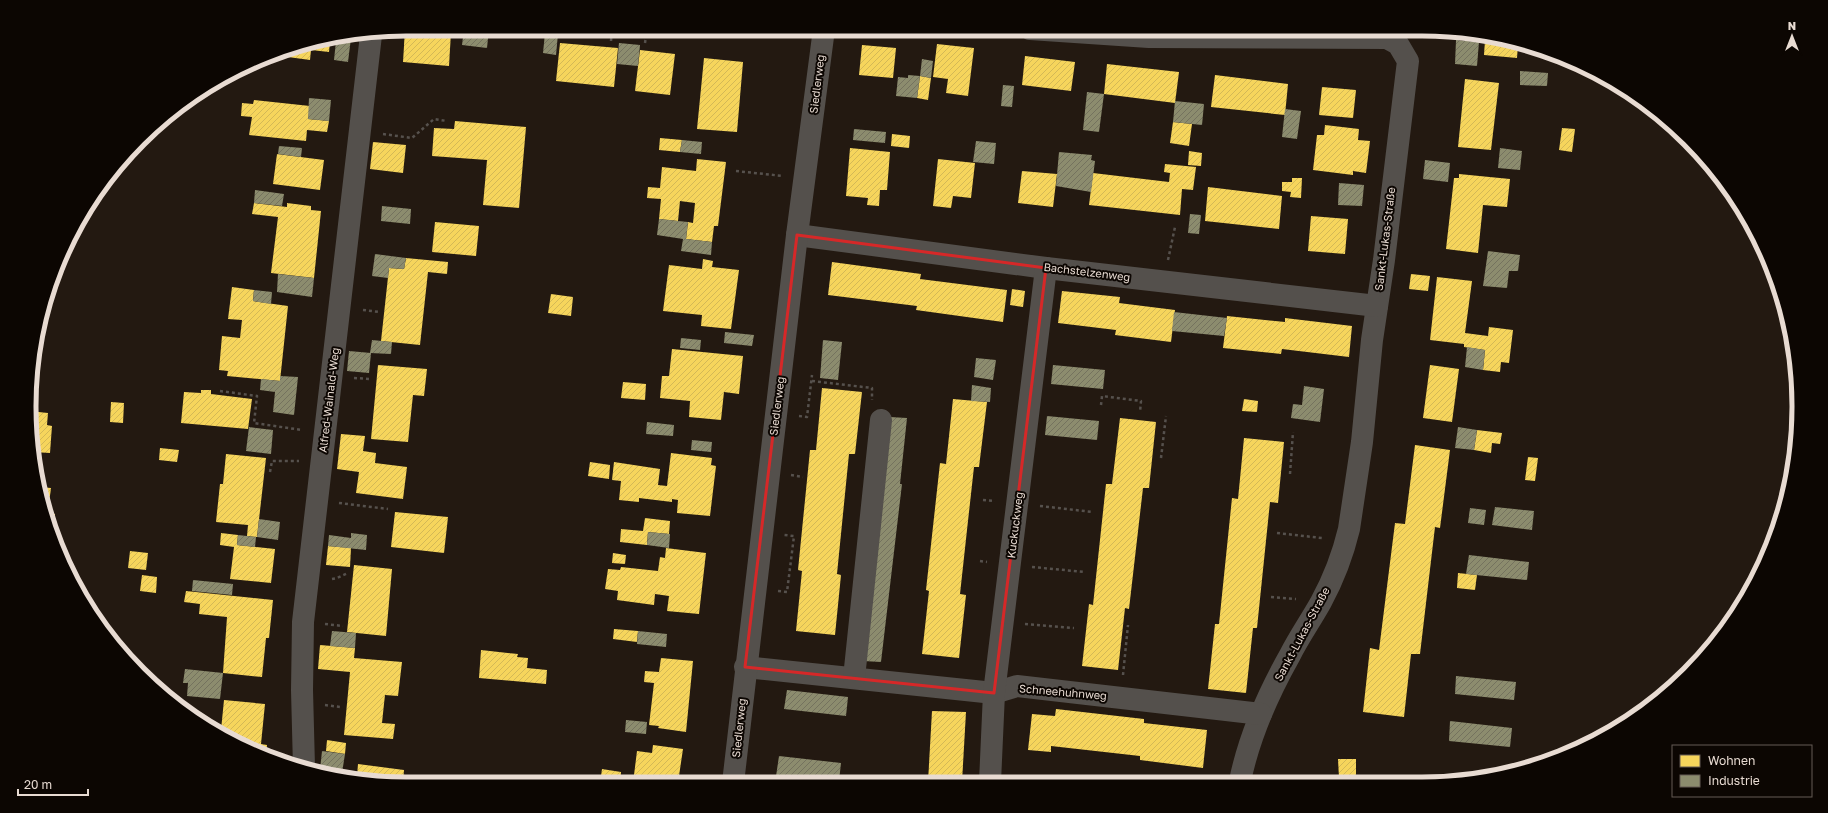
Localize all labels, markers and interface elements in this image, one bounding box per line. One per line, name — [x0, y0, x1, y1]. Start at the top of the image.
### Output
north arrow — [1772, 16, 1812, 56]
text: N — [1788, 19, 1796, 32]
street label: Siedlerweg — [806, 54, 827, 114]
street label: Sankt-Lukas-Straße — [1372, 186, 1397, 291]
street label: Bachstelzenweg — [1043, 260, 1131, 283]
street label: Alfred-Wainald-Weg — [316, 347, 341, 453]
street label: Siedlerweg — [766, 376, 787, 436]
street label: Kuckuckweg — [1004, 491, 1025, 559]
street label: Sankt-Lukas-Straße — [1271, 585, 1332, 683]
street label: Schneehuhnweg — [1019, 681, 1107, 702]
street label: Siedlerweg — [729, 698, 748, 758]
legend — [1672, 745, 1812, 797]
text: Wohnen — [1708, 753, 1755, 768]
scale bar — [18, 771, 88, 797]
text: Industrie — [1708, 773, 1760, 788]
text: 20 m — [24, 777, 52, 792]

